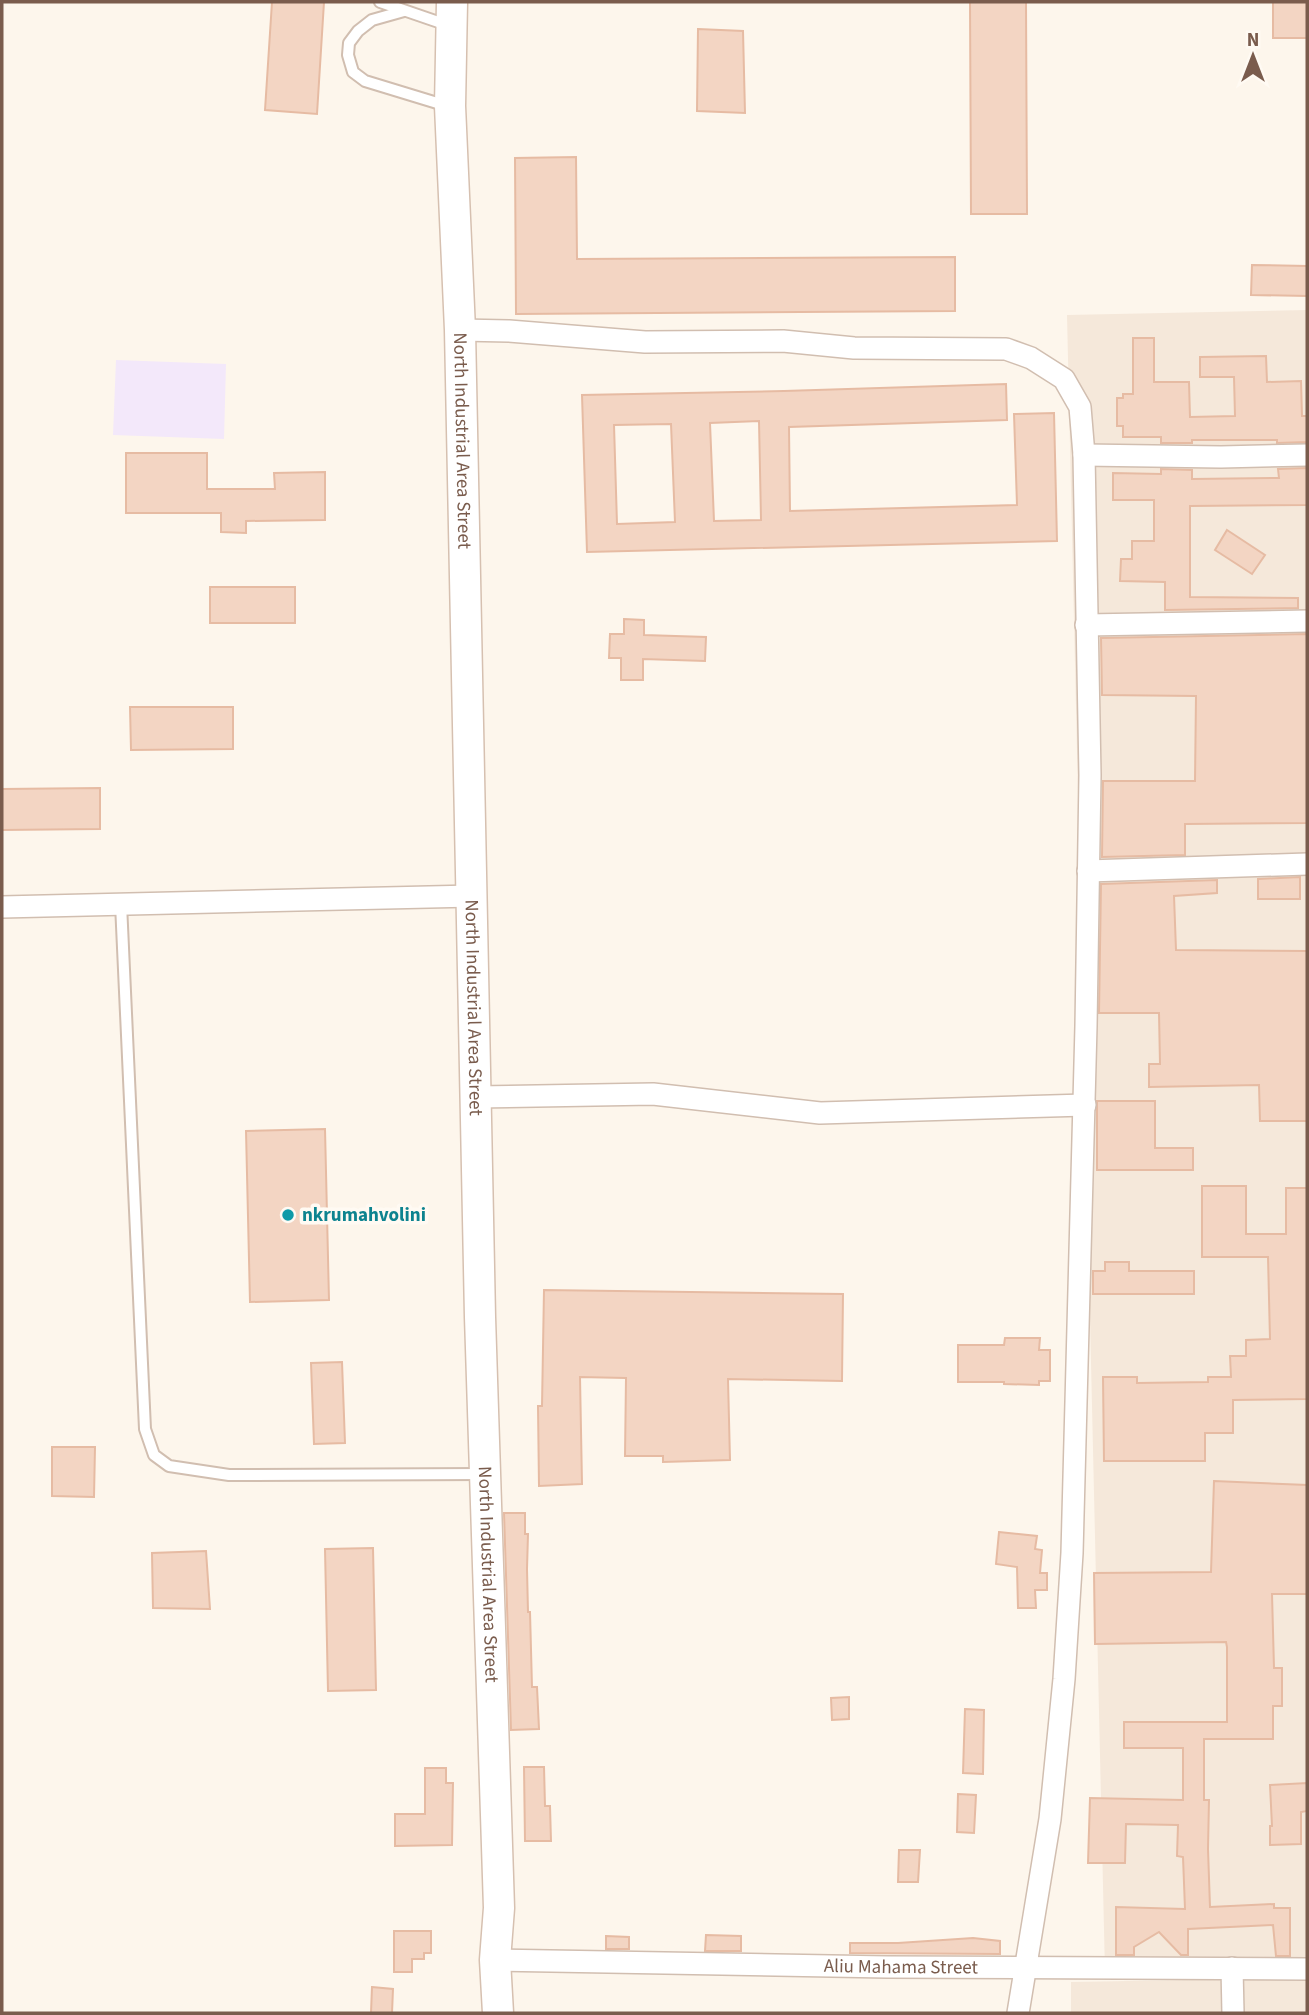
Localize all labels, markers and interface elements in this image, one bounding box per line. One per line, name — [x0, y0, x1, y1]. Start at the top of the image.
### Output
north arrow — [1218, 21, 1288, 91]
text: N — [1247, 27, 1259, 54]
street label: North Industrial Area Street — [447, 332, 478, 550]
street label: North Industrial Area Street — [458, 899, 489, 1117]
place label: nkrumahvolini — [302, 1202, 426, 1229]
marker: nkrumahvolini — [280, 1207, 296, 1223]
street label: North Industrial Area Street — [471, 1466, 505, 1684]
street label: Aliu Mahama Street — [824, 1952, 979, 1981]

